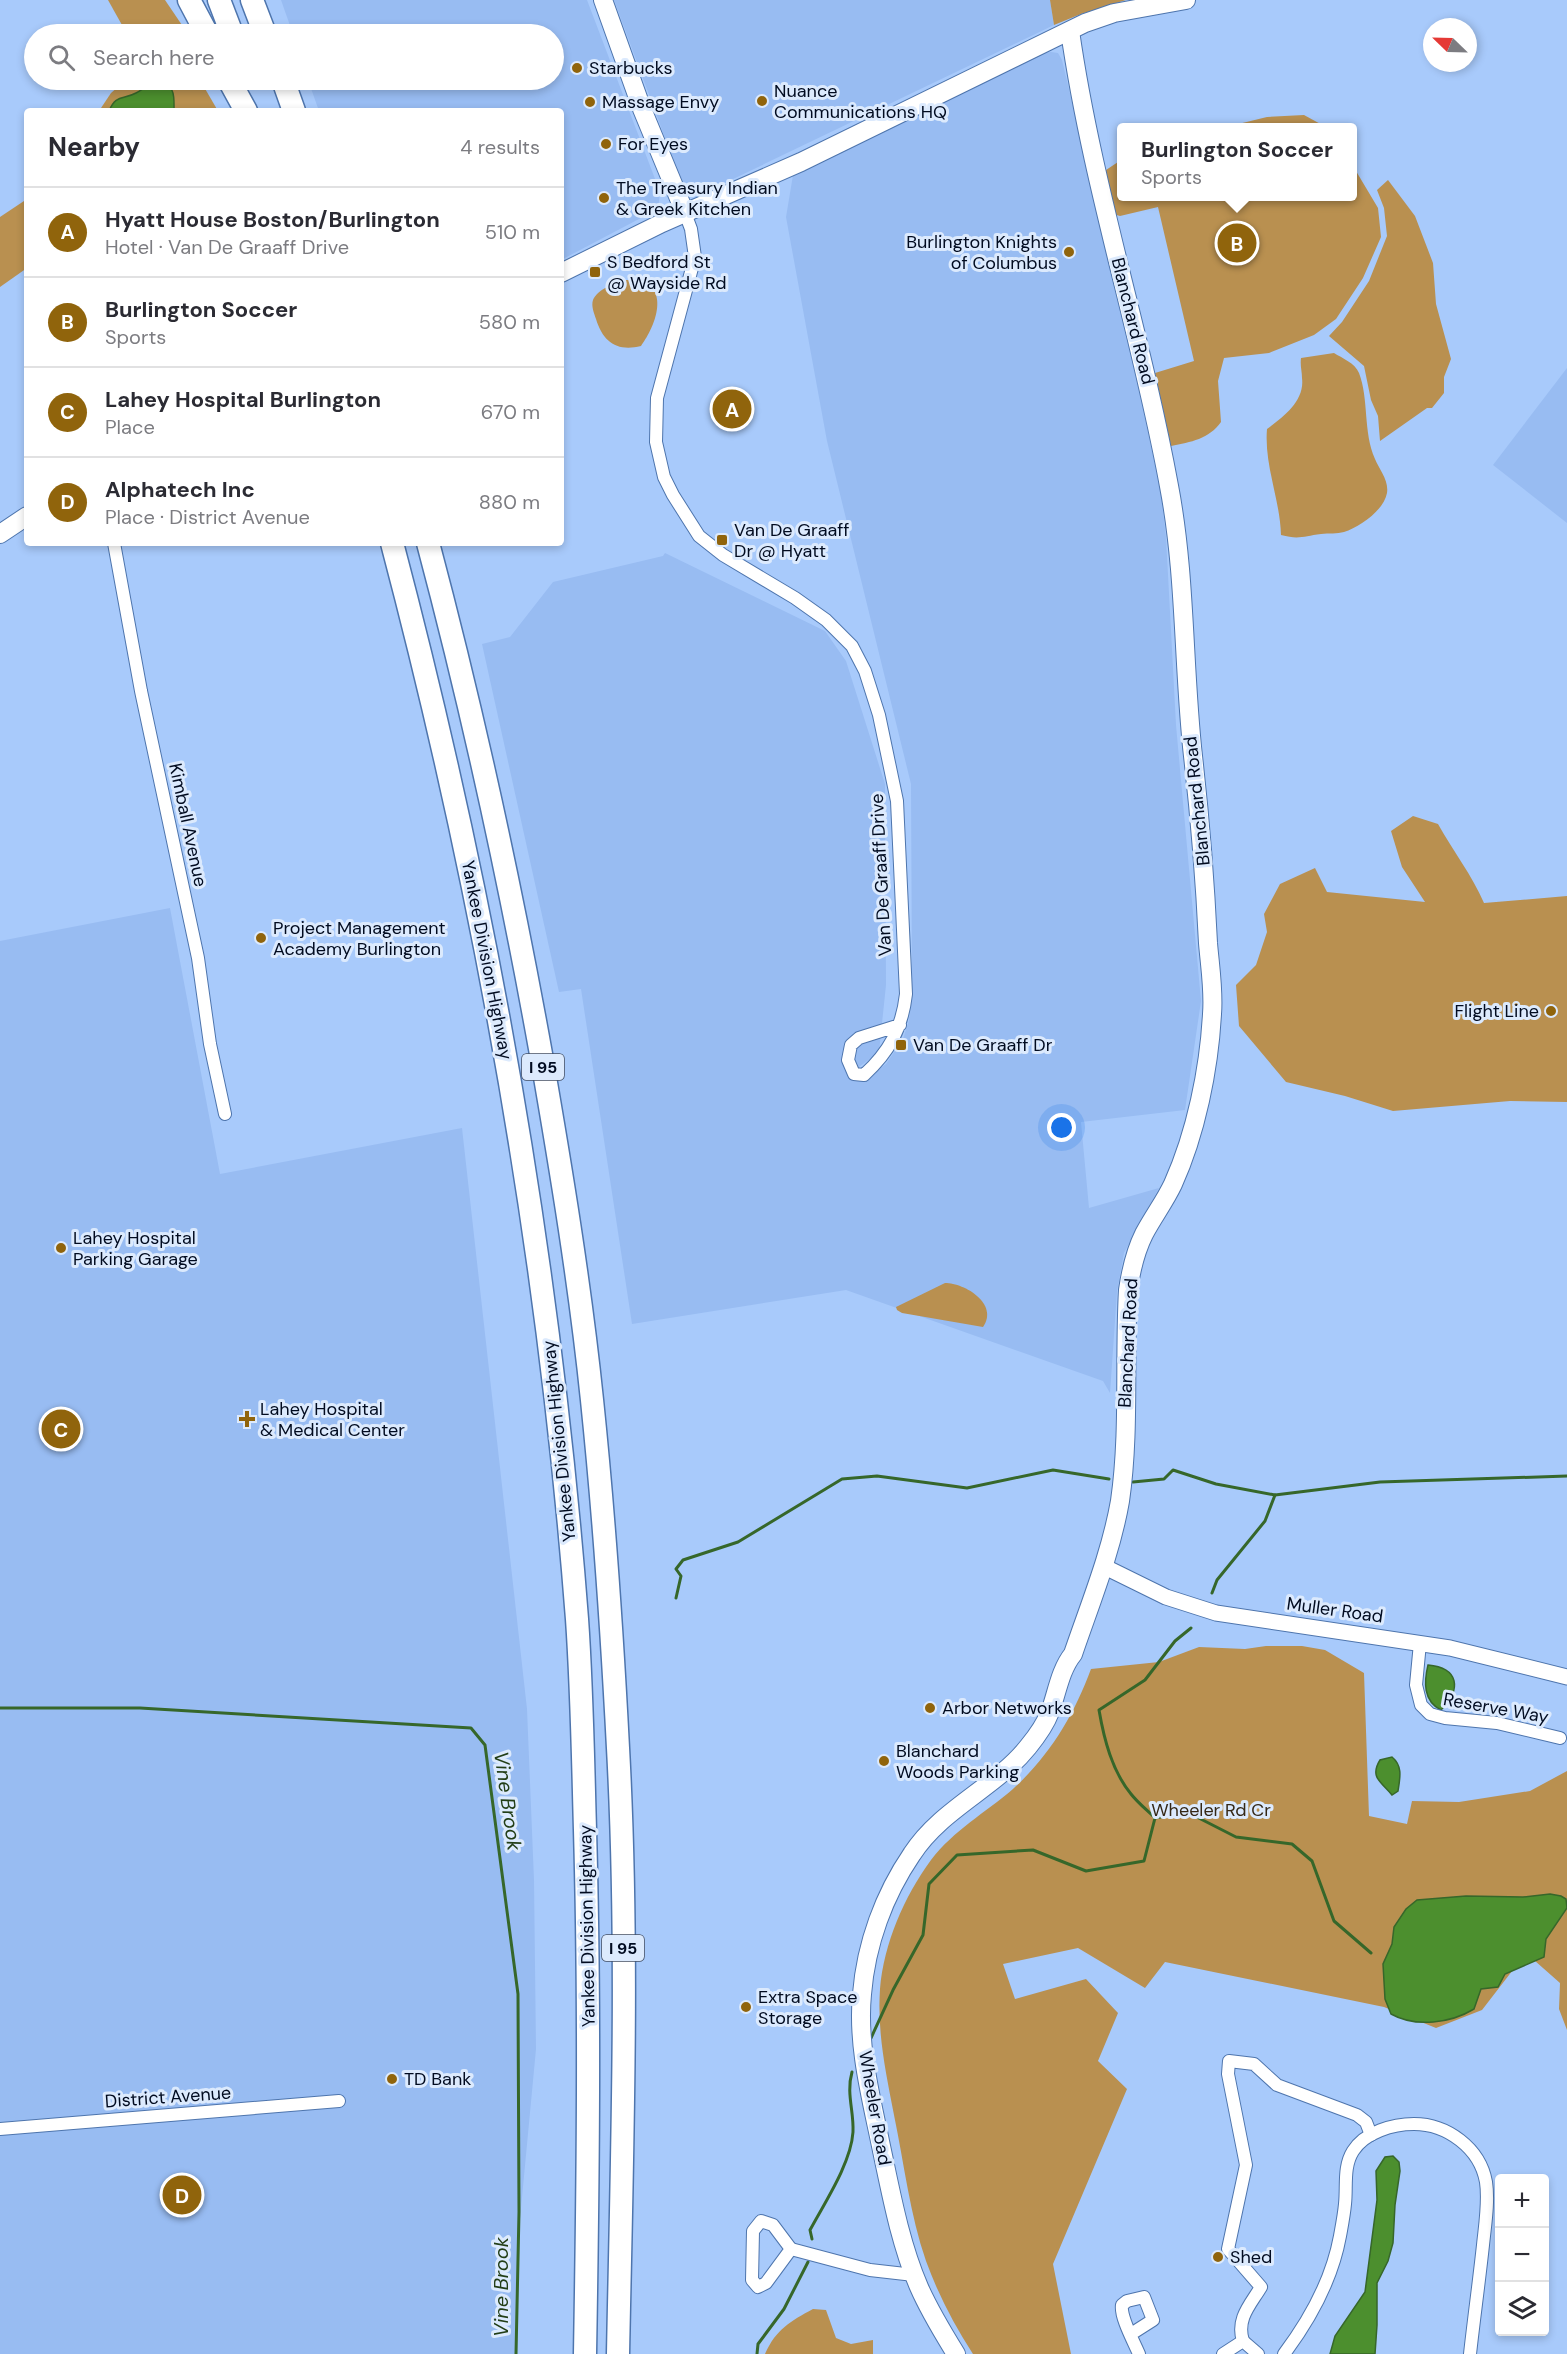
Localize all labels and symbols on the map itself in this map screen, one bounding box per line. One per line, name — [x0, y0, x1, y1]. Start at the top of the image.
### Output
north arrow — [1423, 18, 1477, 72]
place label: Starbucks — [589, 56, 672, 80]
marker: Starbucks — [570, 61, 584, 75]
place label: Nuance Communications HQ — [774, 79, 947, 124]
place label: Massage Envy — [602, 90, 719, 114]
marker: Nuance Communications HQ — [755, 94, 769, 108]
marker: Massage Envy — [583, 95, 597, 109]
place label: For Eyes — [618, 132, 688, 156]
marker: For Eyes — [599, 137, 613, 151]
place label: The Treasury Indian & Greek Kitchen — [616, 176, 778, 221]
marker: The Treasury Indian & Greek Kitchen — [597, 191, 611, 205]
pin: B — [1218, 220, 1256, 266]
place label: Burlington Knights of Columbus — [906, 230, 1057, 275]
marker: Burlington Knights of Columbus — [1062, 245, 1076, 259]
place label: S Bedford St @ Wayside Rd — [607, 250, 727, 295]
street label: Blanchard Road — [1106, 255, 1160, 387]
marker: S Bedford St @ Wayside Rd — [588, 265, 602, 279]
pin: A — [712, 386, 752, 432]
place label: Van De Graaff Dr @ Hyatt — [734, 518, 849, 563]
marker: Van De Graaff Dr @ Hyatt — [715, 533, 729, 547]
street label: Blanchard Road — [1178, 735, 1216, 867]
street label: Kimball Avenue — [163, 761, 213, 889]
street label: Van De Graaff Drive — [865, 793, 897, 957]
street label: Yankee Division Highway — [456, 858, 518, 1062]
place label: Project Management Academy Burlington — [273, 916, 446, 961]
marker: Project Management Academy Burlington — [254, 931, 268, 945]
place label: Flight Line — [1454, 999, 1539, 1023]
marker: Flight Line — [1544, 1004, 1558, 1018]
place label: Van De Graaff Dr — [913, 1033, 1053, 1057]
marker: Van De Graaff Dr — [894, 1038, 908, 1052]
road number: I 95 — [522, 1054, 564, 1080]
your location — [1047, 1113, 1076, 1142]
place label: Lahey Hospital Parking Garage — [73, 1226, 198, 1271]
marker: Lahey Hospital Parking Garage — [54, 1241, 68, 1255]
street label: Blanchard Road — [1113, 1278, 1143, 1408]
street label: Yankee Division Highway — [536, 1339, 582, 1543]
place label: Lahey Hospital & Medical Center — [260, 1397, 405, 1442]
pin: C — [42, 1406, 80, 1452]
marker: Lahey Hospital & Medical Center — [238, 1410, 256, 1428]
street label: Muller Road — [1285, 1591, 1385, 1629]
street label: Reserve Way — [1442, 1687, 1550, 1729]
place label: Arbor Networks — [942, 1696, 1072, 1720]
marker: Arbor Networks — [923, 1701, 937, 1715]
place label: Blanchard Woods Parking — [896, 1739, 1019, 1784]
water label: Vine Brook — [488, 1750, 528, 1853]
marker: Blanchard Woods Parking — [877, 1754, 891, 1768]
park label: Wheeler Rd Cr — [1151, 1798, 1271, 1822]
street label: Yankee Division Highway — [573, 1825, 601, 2027]
road number: I 95 — [602, 1935, 644, 1961]
place label: Extra Space Storage — [758, 1985, 857, 2030]
marker: Extra Space Storage — [739, 2000, 753, 2014]
street label: Wheeler Road — [853, 2049, 897, 2167]
place label: TD Bank — [404, 2067, 471, 2091]
marker: TD Bank — [385, 2072, 399, 2086]
street label: District Avenue — [104, 2081, 232, 2113]
pin: D — [162, 2172, 201, 2218]
water label: Vine Brook — [488, 2236, 514, 2337]
place label: Shed — [1230, 2245, 1272, 2269]
marker: Shed — [1211, 2250, 1225, 2264]

